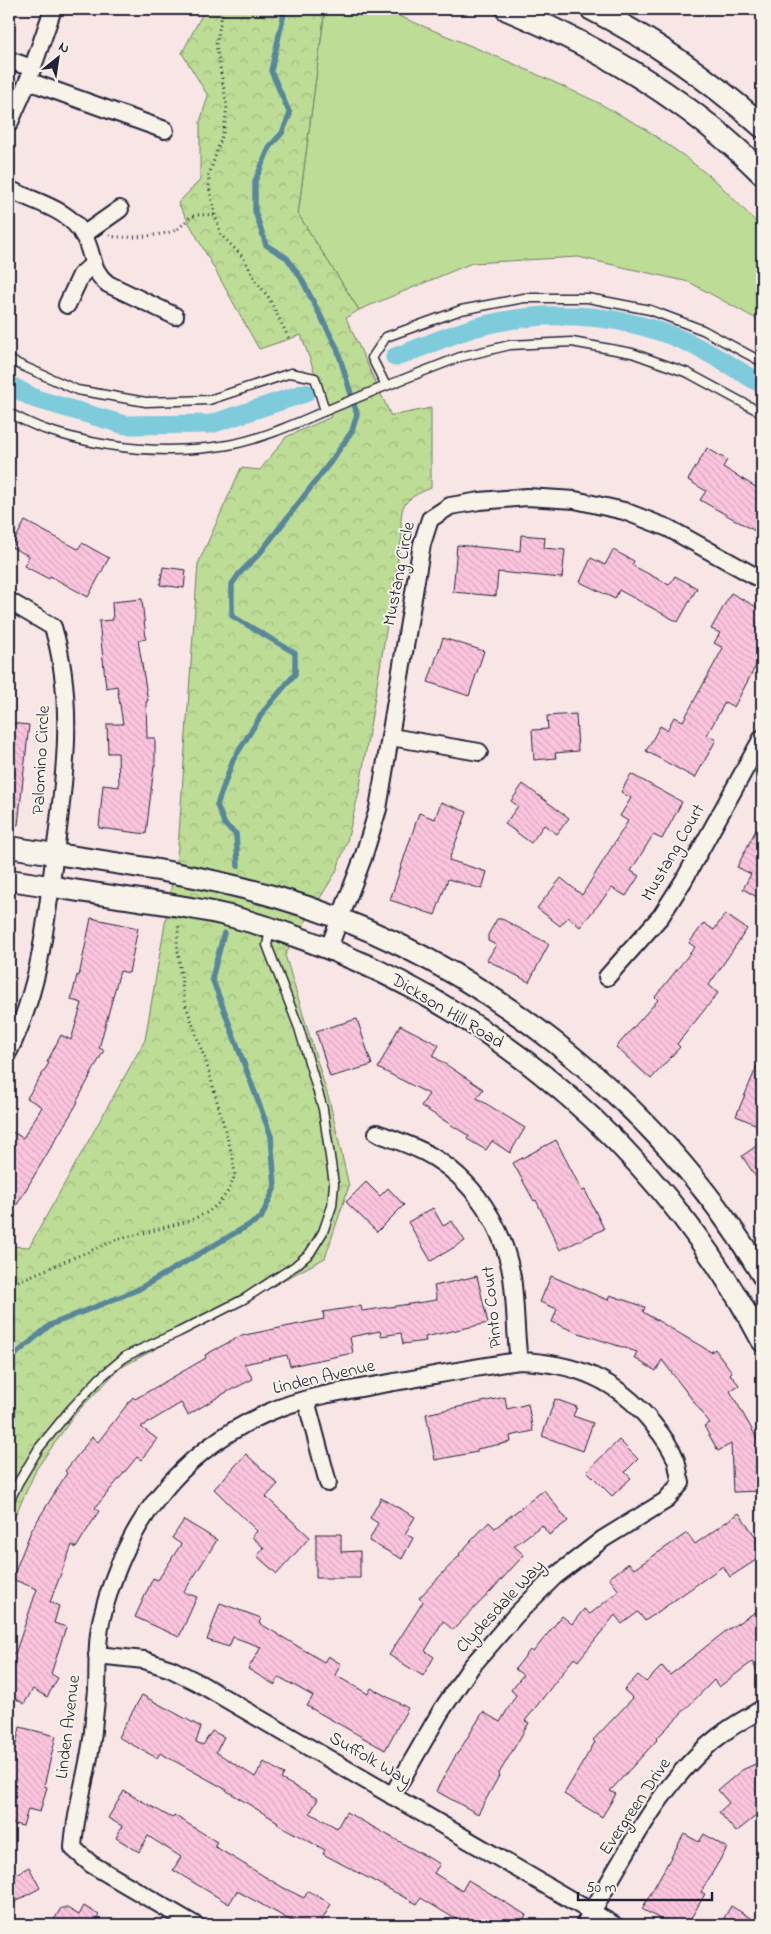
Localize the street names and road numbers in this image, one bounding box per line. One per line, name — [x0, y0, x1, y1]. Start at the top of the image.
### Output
street label: Mustang Circle — [377, 519, 424, 628]
street label: Palomino Circle — [26, 704, 58, 815]
street label: Mustang Court — [636, 799, 713, 907]
street label: Dickson Hill Road — [385, 967, 508, 1056]
street label: Pinto Court — [476, 1265, 510, 1349]
street label: Linden Avenue — [270, 1353, 379, 1402]
street label: Clydesdale Way — [451, 1554, 551, 1660]
street label: Linden Avenue — [50, 1673, 88, 1780]
street label: Suffolk Way — [324, 1726, 416, 1794]
street label: Evergreen Drive — [594, 1752, 680, 1862]

